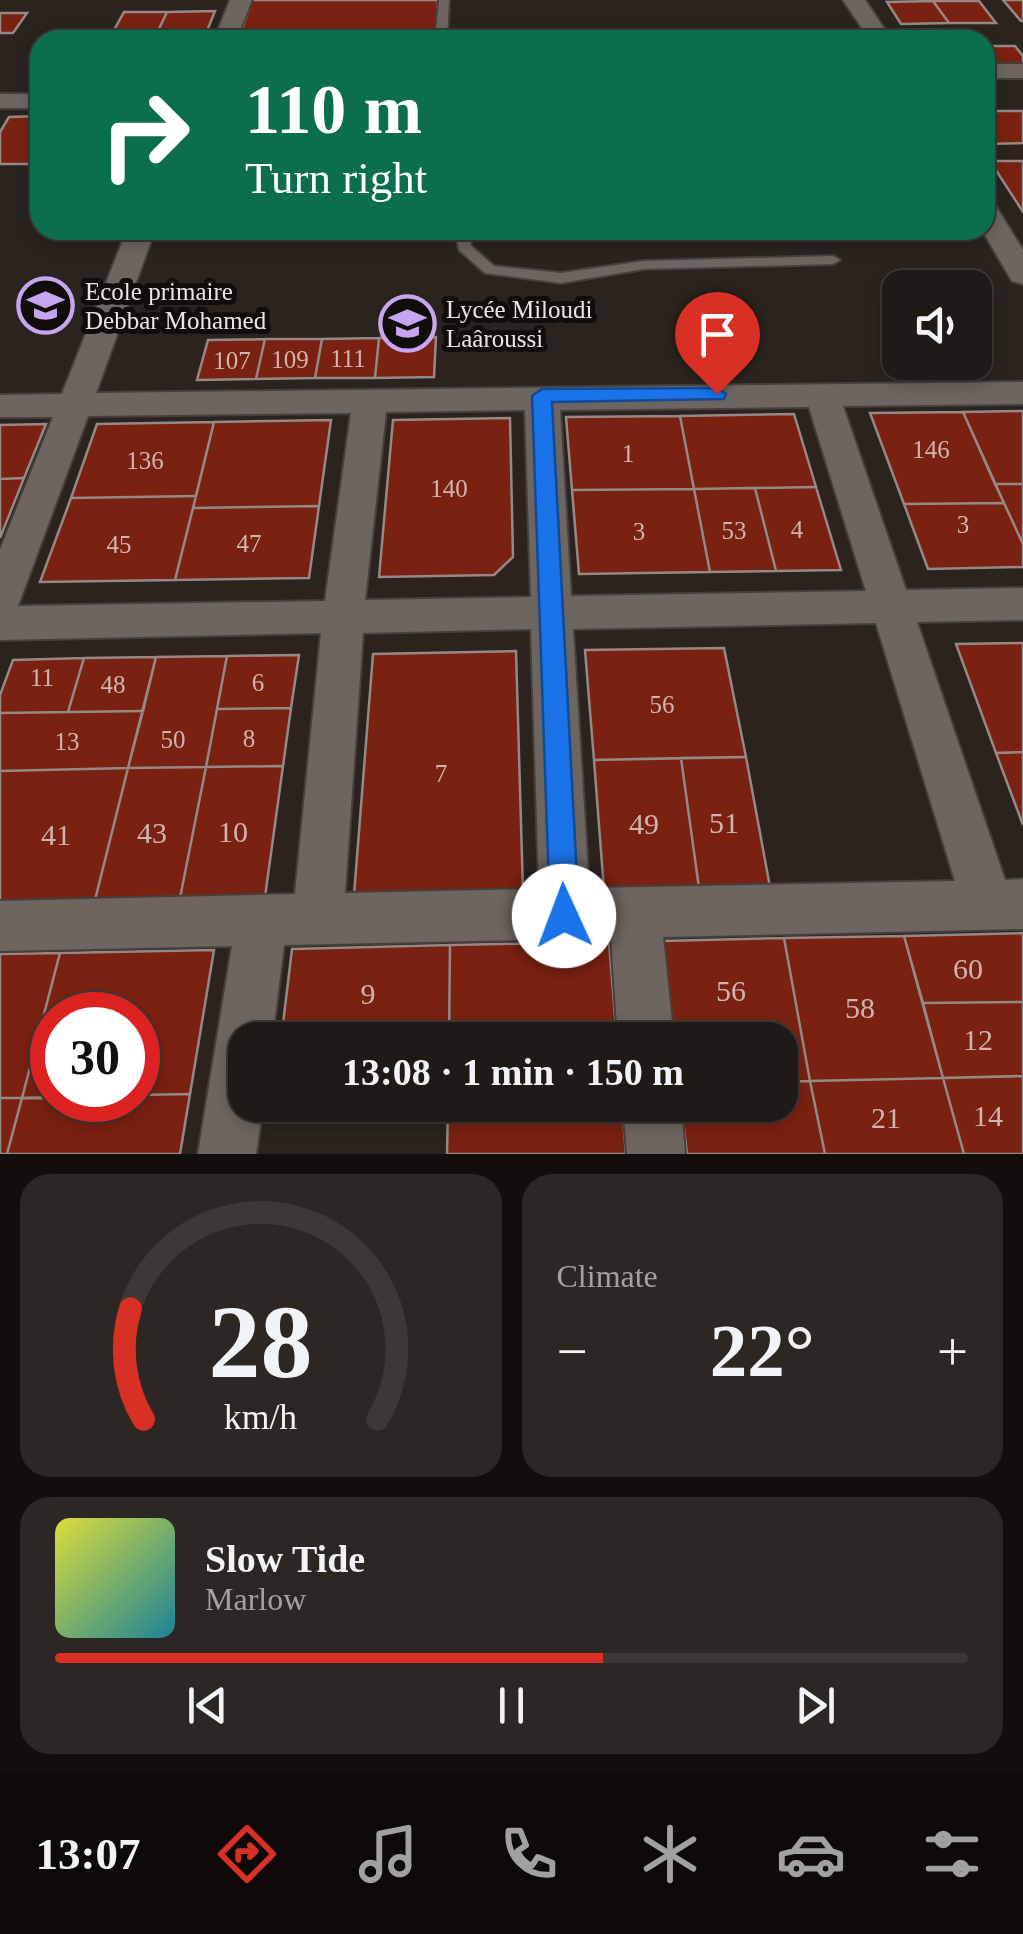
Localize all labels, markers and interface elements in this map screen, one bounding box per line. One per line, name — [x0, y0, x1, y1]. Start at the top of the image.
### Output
icon: right — [80, 70, 210, 200]
text: 110 m — [245, 71, 422, 148]
text: Turn right — [245, 153, 427, 203]
map controls — [882, 270, 992, 380]
button: sound — [882, 270, 992, 380]
school or university icon: Ecole primaire Debbar Mohamed — [16, 275, 76, 335]
place label: Ecole primaire Debbar Mohamed — [85, 278, 267, 334]
pin — [675, 292, 760, 395]
school or university icon: Lycée Miloudi Laâroussi — [377, 293, 437, 353]
place label: Lycée Miloudi Laâroussi — [446, 296, 593, 352]
icon: arrive — [690, 307, 745, 362]
house number: 111 — [330, 345, 366, 372]
house number: 109 — [271, 346, 309, 373]
house number: 107 — [213, 347, 251, 374]
house number: 146 — [912, 436, 950, 463]
house number: 1 — [622, 440, 634, 467]
house number: 136 — [126, 447, 164, 474]
house number: 140 — [430, 475, 468, 502]
house number: 3 — [957, 511, 969, 538]
house number: 4 — [791, 516, 804, 543]
house number: 53 — [722, 517, 747, 544]
house number: 3 — [633, 518, 645, 545]
house number: 47 — [237, 530, 262, 557]
house number: 45 — [107, 531, 132, 558]
house number: 11 — [30, 664, 54, 691]
house number: 6 — [252, 669, 264, 696]
house number: 48 — [101, 671, 126, 698]
house number: 56 — [650, 691, 675, 718]
house number: 8 — [243, 725, 255, 752]
house number: 50 — [161, 726, 186, 753]
house number: 13 — [55, 728, 80, 755]
house number: 7 — [435, 760, 447, 787]
house number: 51 — [709, 806, 739, 839]
house number: 49 — [629, 807, 659, 840]
house number: 10 — [218, 815, 248, 848]
house number: 43 — [137, 816, 167, 849]
house number: 41 — [41, 818, 71, 851]
position arrow — [512, 864, 616, 968]
house number: 60 — [953, 952, 983, 985]
house number: 56 — [716, 974, 746, 1007]
house number: 9 — [361, 977, 376, 1010]
house number: 58 — [845, 991, 875, 1024]
speed limit sign: 30 — [30, 992, 160, 1122]
house number: 12 — [963, 1023, 993, 1056]
text: 13:08 · 1 min · 150 m — [342, 1051, 684, 1093]
house number: 14 — [973, 1099, 1003, 1132]
house number: 21 — [871, 1101, 901, 1134]
text: Climate — [557, 1258, 658, 1294]
text: 28 — [209, 1284, 313, 1399]
text: 22° — [710, 1309, 815, 1392]
text: − — [557, 1321, 588, 1382]
text: + — [937, 1321, 968, 1382]
text: km/h — [224, 1397, 298, 1437]
text: Slow Tide — [205, 1538, 365, 1580]
text: Marlow — [205, 1581, 306, 1617]
icon: previous — [180, 1678, 235, 1733]
icon: pause — [484, 1678, 539, 1733]
icon: next — [788, 1678, 843, 1733]
icon: directions — [212, 1819, 282, 1889]
icon: music — [353, 1819, 423, 1889]
icon: phone — [494, 1819, 564, 1889]
icon: climate — [635, 1819, 705, 1889]
icon: car — [776, 1819, 846, 1889]
icon: filters — [917, 1819, 987, 1889]
text: 13:07 — [36, 1829, 141, 1879]

